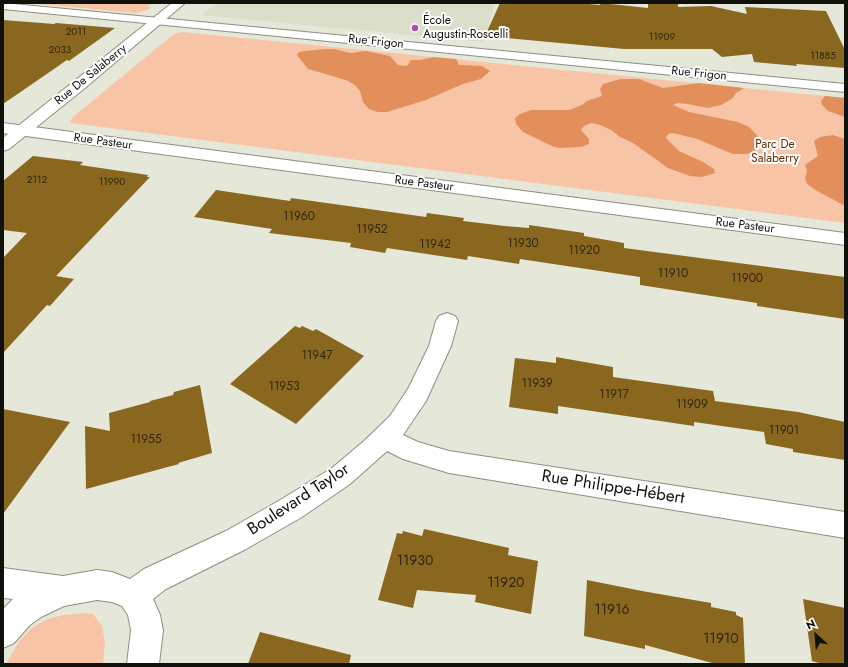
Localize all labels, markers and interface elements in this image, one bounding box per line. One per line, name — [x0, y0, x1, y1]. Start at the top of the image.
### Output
place label: École Augustin-Roscelli — [423, 14, 508, 42]
marker: École Augustin-Roscelli — [410, 23, 420, 33]
house number: 2011 — [66, 27, 86, 39]
street label: Rue Frigon — [348, 32, 404, 52]
house number: 11909 — [649, 32, 675, 44]
street label: Rue De Salaberry — [52, 42, 130, 108]
house number: 2033 — [49, 45, 71, 57]
house number: 11885 — [810, 51, 836, 63]
street label: Rue Frigon — [671, 64, 727, 84]
street label: Rue Pasteur — [73, 131, 133, 153]
park label: Parc De Salaberry — [751, 138, 799, 166]
street label: Rue Pasteur — [394, 173, 454, 195]
house number: 2112 — [27, 175, 47, 187]
house number: 11990 — [99, 177, 125, 189]
house number: 11960 — [283, 210, 315, 224]
street label: Rue Pasteur — [715, 215, 775, 237]
house number: 11952 — [356, 223, 388, 237]
house number: 11930 — [507, 237, 539, 251]
house number: 11942 — [419, 238, 451, 252]
house number: 11920 — [568, 244, 600, 258]
house number: 11910 — [658, 267, 688, 281]
house number: 11900 — [731, 272, 763, 286]
house number: 11947 — [301, 349, 333, 363]
house number: 11939 — [521, 377, 553, 391]
house number: 11953 — [268, 380, 300, 394]
house number: 11917 — [599, 388, 629, 402]
house number: 11909 — [676, 398, 708, 412]
house number: 11901 — [769, 424, 799, 438]
house number: 11955 — [130, 433, 162, 447]
street label: Boulevard Taylor — [244, 460, 354, 540]
street label: Rue Philippe-Hébert — [540, 467, 686, 509]
house number: 11930 — [397, 554, 433, 570]
house number: 11920 — [487, 576, 525, 592]
house number: 11916 — [594, 603, 630, 619]
north arrow — [796, 615, 836, 655]
text: N — [803, 615, 818, 633]
house number: 11910 — [703, 632, 739, 648]

